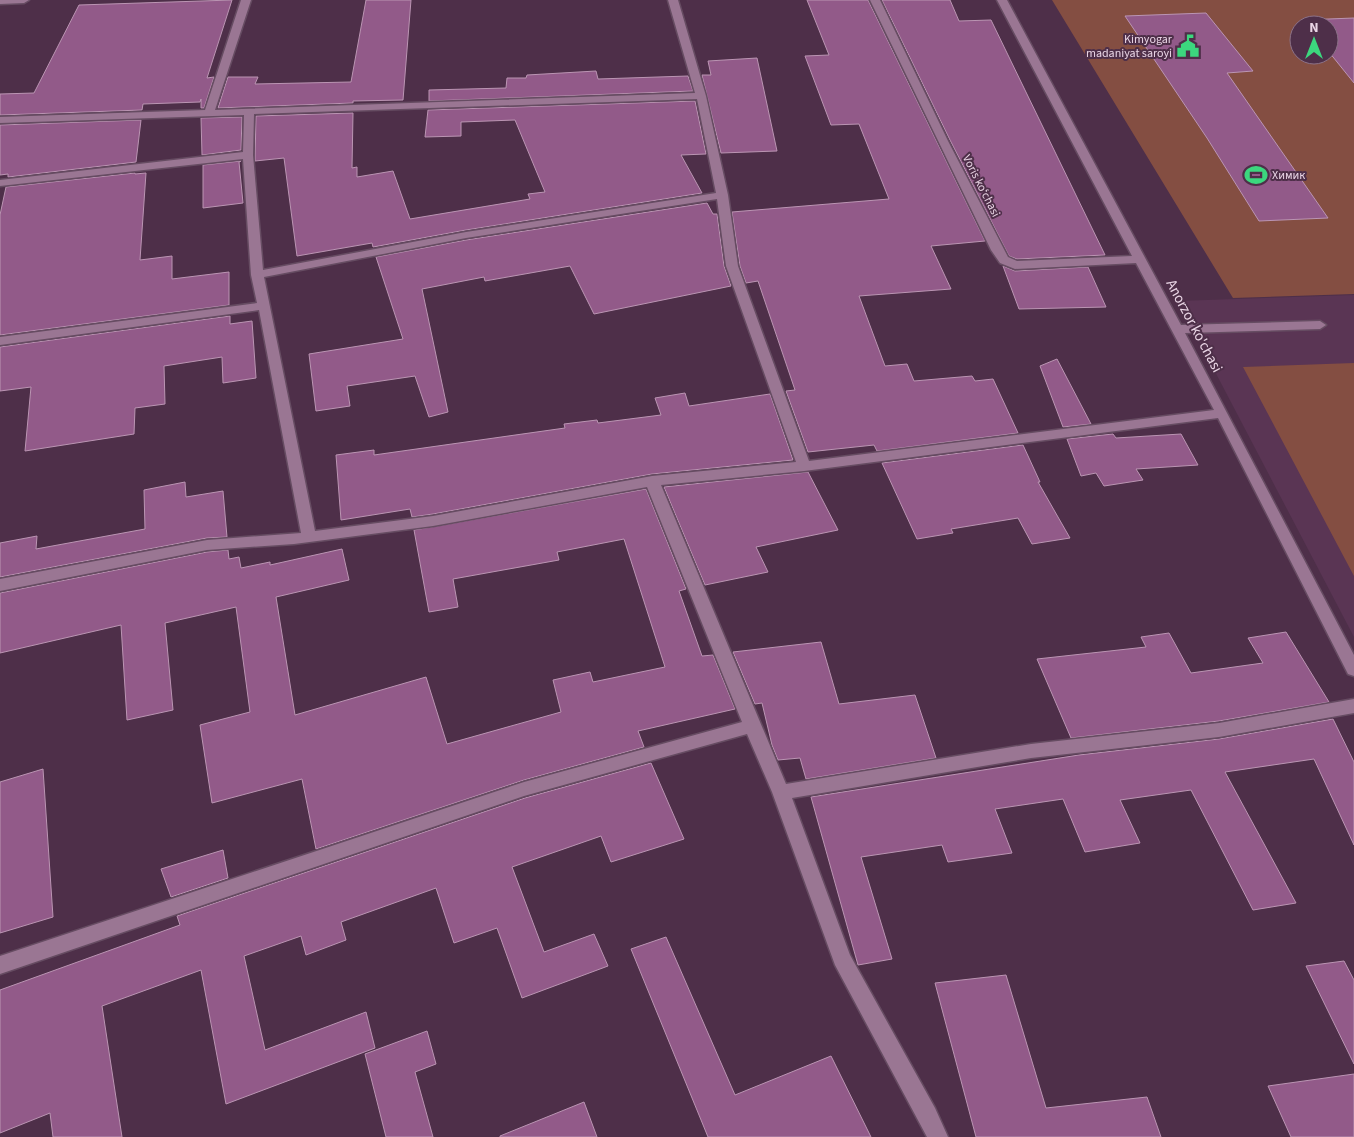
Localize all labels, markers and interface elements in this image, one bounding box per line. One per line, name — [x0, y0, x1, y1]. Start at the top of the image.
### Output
north arrow — [1289, 15, 1339, 65]
text: N — [1309, 18, 1319, 38]
place label: Kimyogar madaniyat saroyi — [1086, 31, 1173, 62]
public building icon: Kimyogar madaniyat saroyi — [1175, 33, 1201, 59]
street label: Voris koʻchasi — [958, 152, 1004, 220]
sports icon: Химик — [1243, 162, 1269, 188]
place label: Химик — [1272, 167, 1305, 184]
street label: Anorzor ko'chasi — [1161, 276, 1227, 376]

